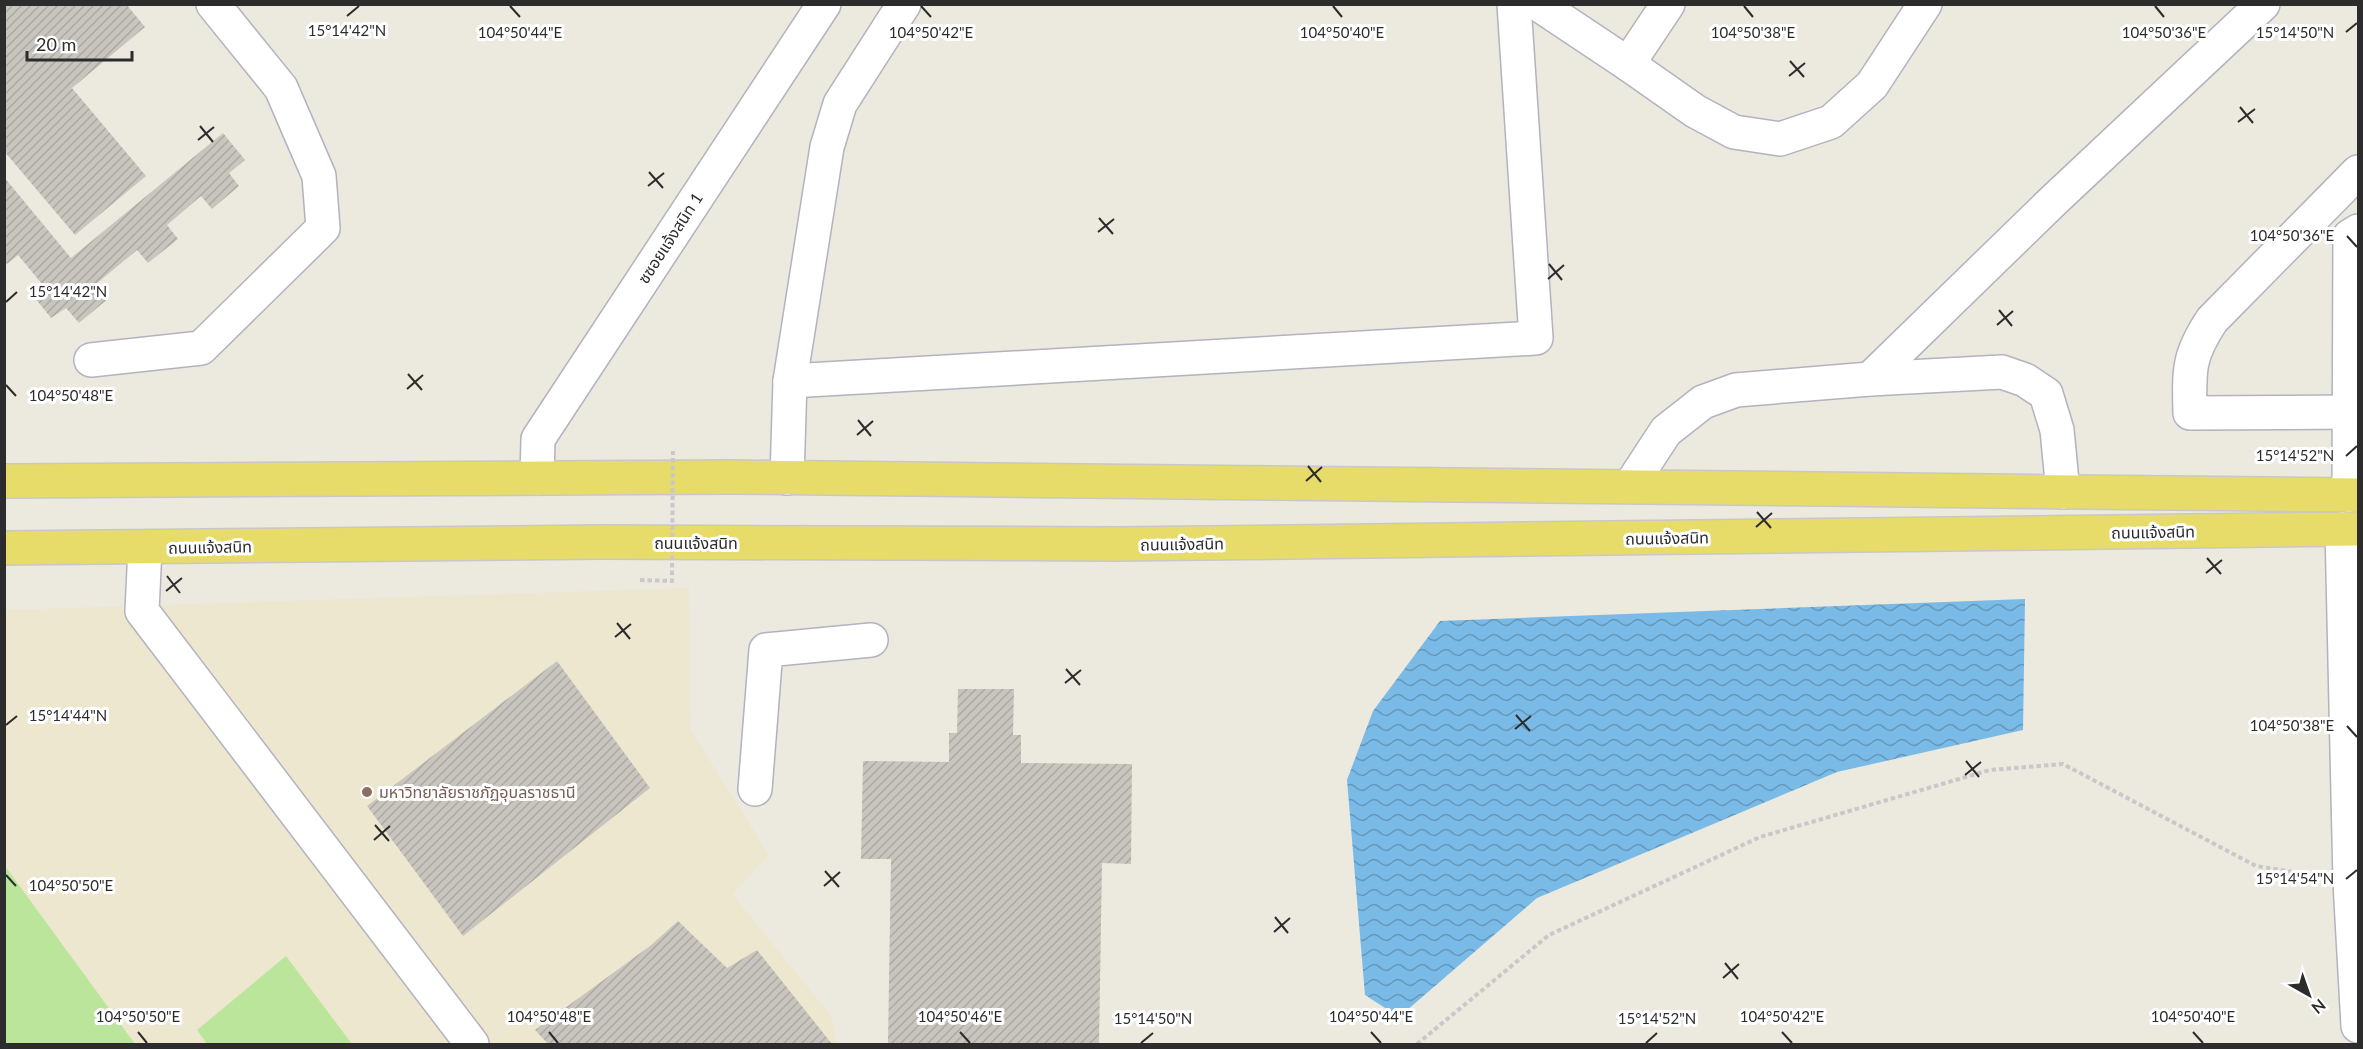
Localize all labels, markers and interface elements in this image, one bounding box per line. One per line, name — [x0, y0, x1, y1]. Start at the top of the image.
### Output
text: 15°14'42"N — [308, 21, 386, 39]
text: 104°50'44"E — [478, 23, 562, 41]
text: 104°50'42"E — [889, 23, 973, 41]
text: 104°50'40"E — [1300, 23, 1384, 41]
text: 104°50'38"E — [1711, 23, 1795, 41]
text: 104°50'36"E — [2122, 23, 2206, 41]
text: 15°14'50"N — [2256, 23, 2334, 41]
scale bar — [27, 24, 132, 62]
text: 20 m — [36, 33, 76, 55]
street label: ซซอยแจ้งสนิท 1 — [633, 189, 706, 287]
text: 104°50'36"E — [2250, 226, 2334, 244]
text: 15°14'42"N — [29, 282, 107, 300]
text: 104°50'48"E — [29, 386, 113, 404]
text: 15°14'52"N — [2256, 446, 2334, 464]
street label: ถนนแจ้งสนิท — [2111, 521, 2195, 542]
street label: ถนนแจ้งสนิท — [1625, 527, 1709, 548]
street label: ถนนแจ้งสนิท — [654, 533, 738, 552]
street label: ถนนแจ้งสนิท — [1140, 533, 1224, 554]
street label: ถนนแจ้งสนิท — [168, 536, 252, 557]
text: 15°14'44"N — [29, 706, 107, 724]
text: 104°50'38"E — [2250, 716, 2334, 734]
place label: มหาวิทยาลัยราชภัฏอุบลราชธานี — [379, 782, 575, 802]
marker: มหาวิทยาลัยราชภัฏอุบลราชธานี — [360, 785, 374, 799]
text: 15°14'54"N — [2256, 869, 2334, 887]
text: 104°50'50"E — [29, 876, 113, 894]
north arrow — [2279, 965, 2339, 1025]
text: N — [2308, 996, 2330, 1018]
text: 104°50'50"E — [96, 1007, 180, 1025]
text: 104°50'48"E — [507, 1007, 591, 1025]
text: 104°50'46"E — [918, 1007, 1002, 1025]
text: 104°50'44"E — [1329, 1007, 1413, 1025]
text: 104°50'42"E — [1740, 1007, 1824, 1025]
text: 104°50'40"E — [2151, 1007, 2235, 1025]
text: 15°14'50"N — [1114, 1009, 1192, 1027]
text: 15°14'52"N — [1618, 1009, 1696, 1027]

